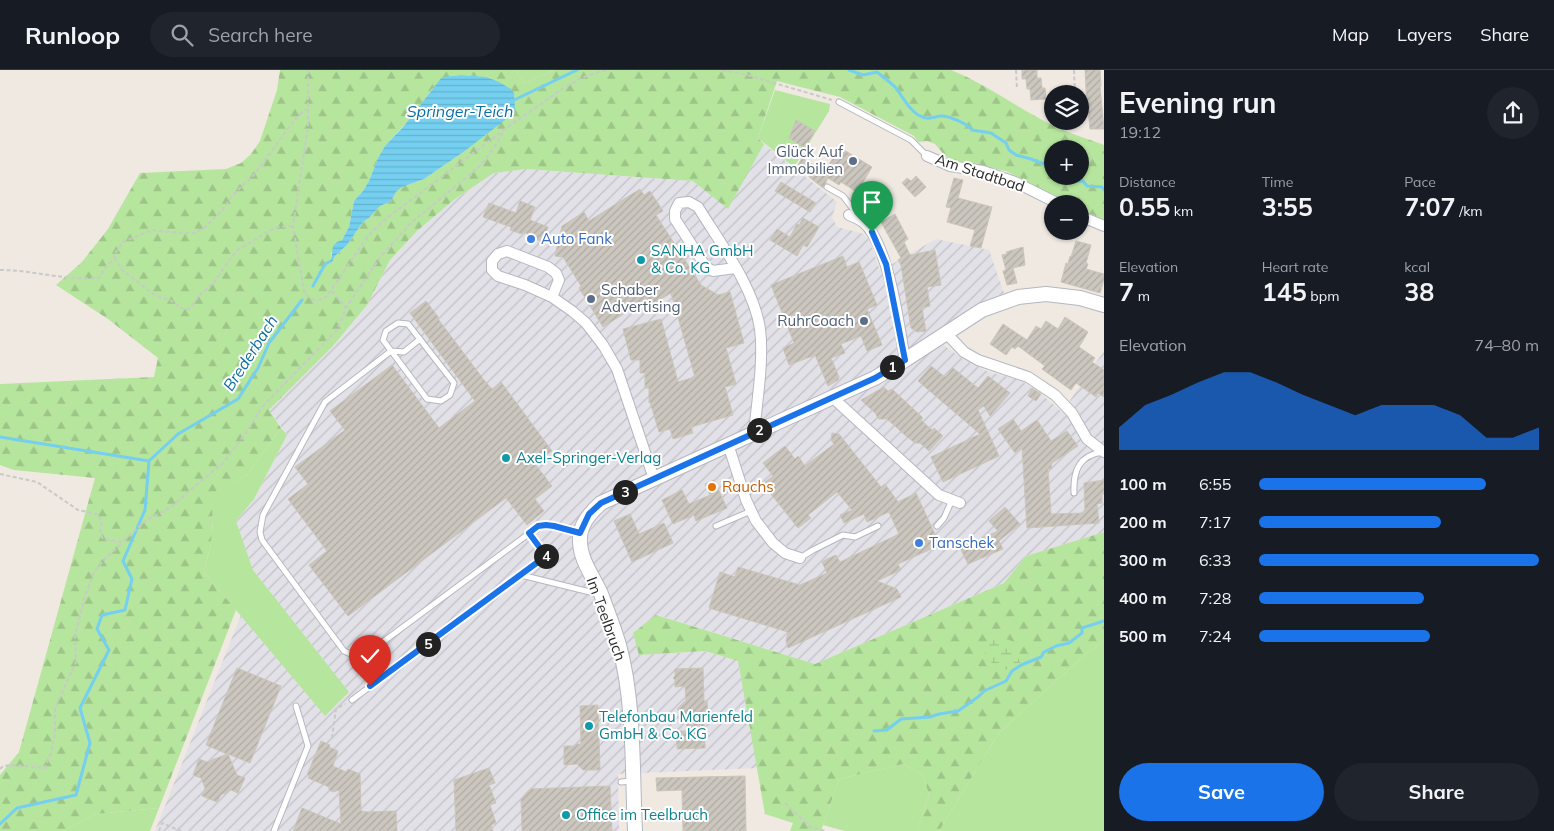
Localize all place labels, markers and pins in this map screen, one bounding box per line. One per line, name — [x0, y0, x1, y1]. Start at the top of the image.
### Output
place label: Glück Auf Immobilien — [768, 142, 844, 178]
marker: Glück Auf Immobilien — [847, 155, 859, 167]
pin — [851, 181, 893, 232]
place label: Auto Fank — [541, 229, 612, 248]
marker: Auto Fank — [525, 233, 537, 245]
place label: SANHA GmbH & Co. KG — [651, 241, 754, 277]
marker: SANHA GmbH & Co. KG — [635, 254, 647, 266]
place label: Schaber Advertising — [601, 280, 680, 316]
marker: Schaber Advertising — [585, 293, 597, 305]
place label: RuhrCoach — [777, 311, 854, 330]
marker: RuhrCoach — [858, 315, 870, 327]
pin: 1 — [880, 354, 904, 380]
pin: 2 — [746, 418, 772, 442]
place label: Axel-Springer-Verlag — [516, 448, 661, 467]
marker: Axel-Springer-Verlag — [500, 452, 512, 464]
place label: Rauchs — [722, 477, 774, 496]
pin: 3 — [612, 480, 638, 504]
marker: Rauchs — [706, 481, 718, 493]
place label: Tanschek — [929, 533, 995, 552]
marker: Tanschek — [913, 537, 925, 549]
pin: 4 — [534, 544, 558, 568]
pin: 5 — [416, 632, 440, 656]
pin — [349, 635, 391, 686]
place label: Telefonbau Marienfeld GmbH & Co. KG — [599, 707, 753, 743]
marker: Telefonbau Marienfeld GmbH & Co. KG — [583, 720, 595, 732]
place label: Office im Teelbruch — [576, 805, 708, 824]
marker: Office im Teelbruch — [560, 809, 572, 821]

